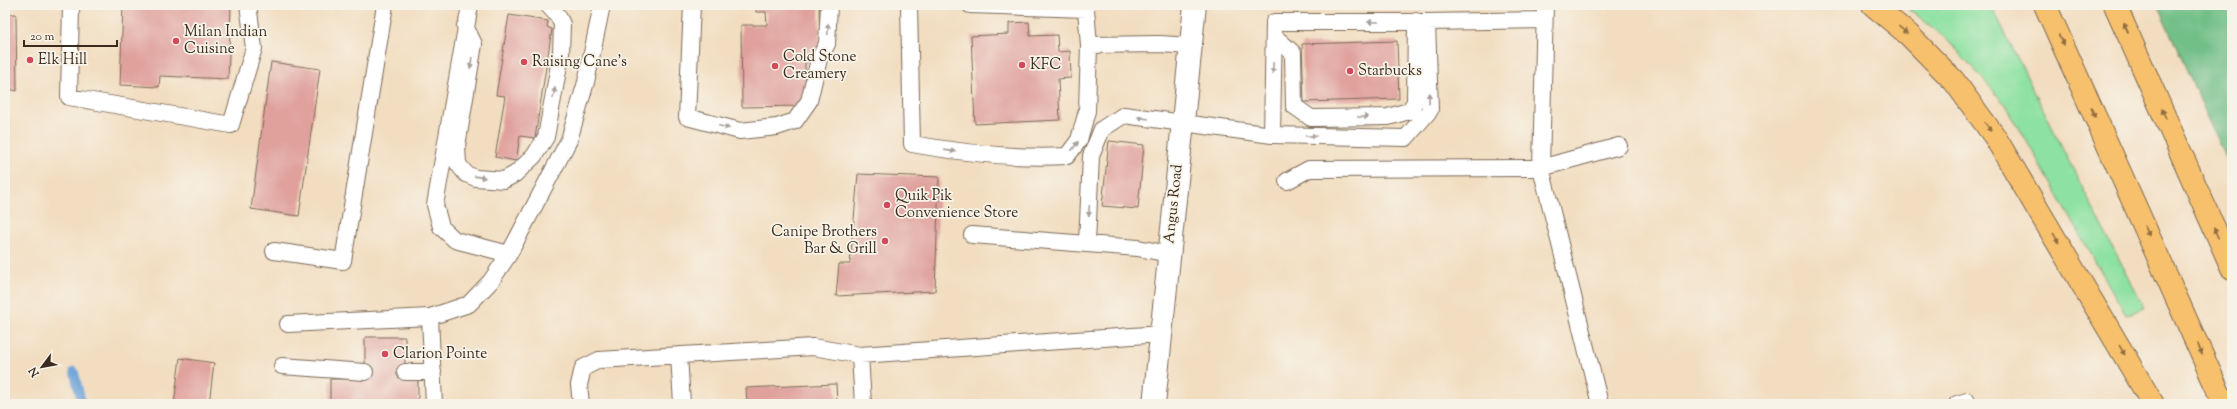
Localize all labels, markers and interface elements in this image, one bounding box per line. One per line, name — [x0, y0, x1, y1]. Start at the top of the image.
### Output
one-way arrow — [1366, 19, 1379, 25]
scale bar — [24, 22, 117, 48]
place label: Milan Indian Cuisine — [184, 22, 267, 60]
one-way arrow — [825, 22, 831, 35]
one-way arrow — [2122, 22, 2128, 34]
one-way arrow — [1898, 25, 1909, 34]
text: 20 m — [30, 28, 55, 46]
one-way arrow — [2058, 35, 2064, 46]
marker: Milan Indian Cuisine — [171, 36, 181, 46]
place label: Cold Stone Creamery — [783, 47, 857, 85]
place label: Elk Hill — [38, 50, 87, 71]
place label: Raising Cane's — [532, 52, 627, 73]
marker: Elk Hill — [25, 55, 35, 65]
place label: KFC — [1030, 55, 1061, 76]
one-way arrow — [468, 57, 474, 69]
marker: Raising Cane's — [519, 57, 529, 67]
marker: KFC — [1017, 60, 1027, 70]
marker: Cold Stone Creamery — [770, 61, 780, 71]
place label: Starbucks — [1358, 61, 1422, 82]
one-way arrow — [1270, 62, 1276, 75]
marker: Starbucks — [1345, 66, 1355, 76]
one-way arrow — [551, 86, 557, 99]
one-way arrow — [1426, 91, 1432, 104]
one-way arrow — [2090, 106, 2097, 118]
one-way arrow — [2161, 108, 2167, 119]
one-way arrow — [1357, 114, 1369, 121]
one-way arrow — [1137, 115, 1149, 121]
one-way arrow — [1984, 122, 1992, 133]
one-way arrow — [719, 124, 731, 130]
one-way arrow — [1305, 133, 1318, 139]
one-way arrow — [1071, 140, 1079, 151]
one-way arrow — [944, 147, 956, 154]
street label: Angus Road — [1159, 163, 1189, 245]
one-way arrow — [474, 174, 486, 180]
place label: Quik Pik Convenience Store — [895, 186, 1018, 224]
marker: Quik Pik Convenience Store — [882, 200, 892, 210]
one-way arrow — [1085, 205, 1092, 217]
place label: Canipe Brothers Bar & Grill — [771, 222, 877, 260]
one-way arrow — [2144, 225, 2150, 237]
one-way arrow — [2213, 227, 2219, 238]
one-way arrow — [2052, 232, 2059, 244]
marker: Canipe Brothers Bar & Grill — [880, 236, 890, 246]
place label: Clarion Pointe — [393, 344, 487, 365]
one-way arrow — [2118, 344, 2125, 356]
one-way arrow — [2197, 344, 2203, 355]
north arrow — [22, 347, 62, 387]
marker: Clarion Pointe — [380, 349, 390, 359]
text: N — [25, 364, 44, 381]

